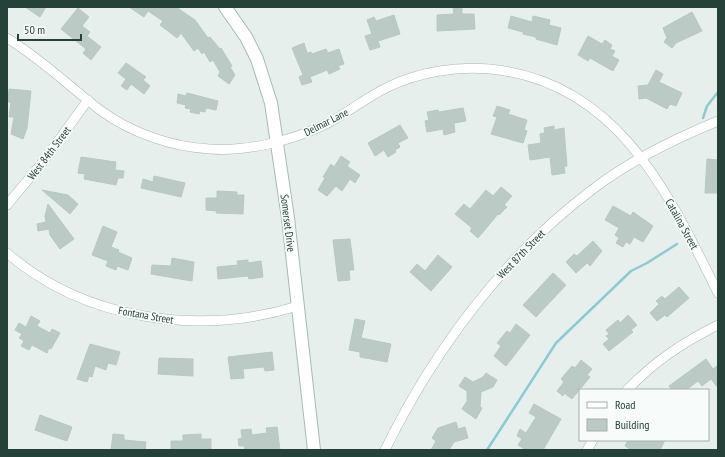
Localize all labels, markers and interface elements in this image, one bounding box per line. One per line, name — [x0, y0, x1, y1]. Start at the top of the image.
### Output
scale bar — [18, 16, 81, 42]
text: 50 m — [24, 22, 45, 37]
street label: Delmar Lane — [301, 105, 351, 139]
street label: West 84th Street — [24, 123, 74, 183]
street label: Somerset Drive — [278, 193, 299, 253]
street label: Catalina Street — [662, 196, 702, 252]
street label: West 87th Street — [494, 226, 548, 282]
street label: Fontana Street — [117, 303, 175, 327]
legend — [579, 389, 709, 441]
text: Road — [615, 397, 635, 412]
text: Building — [615, 417, 650, 432]

